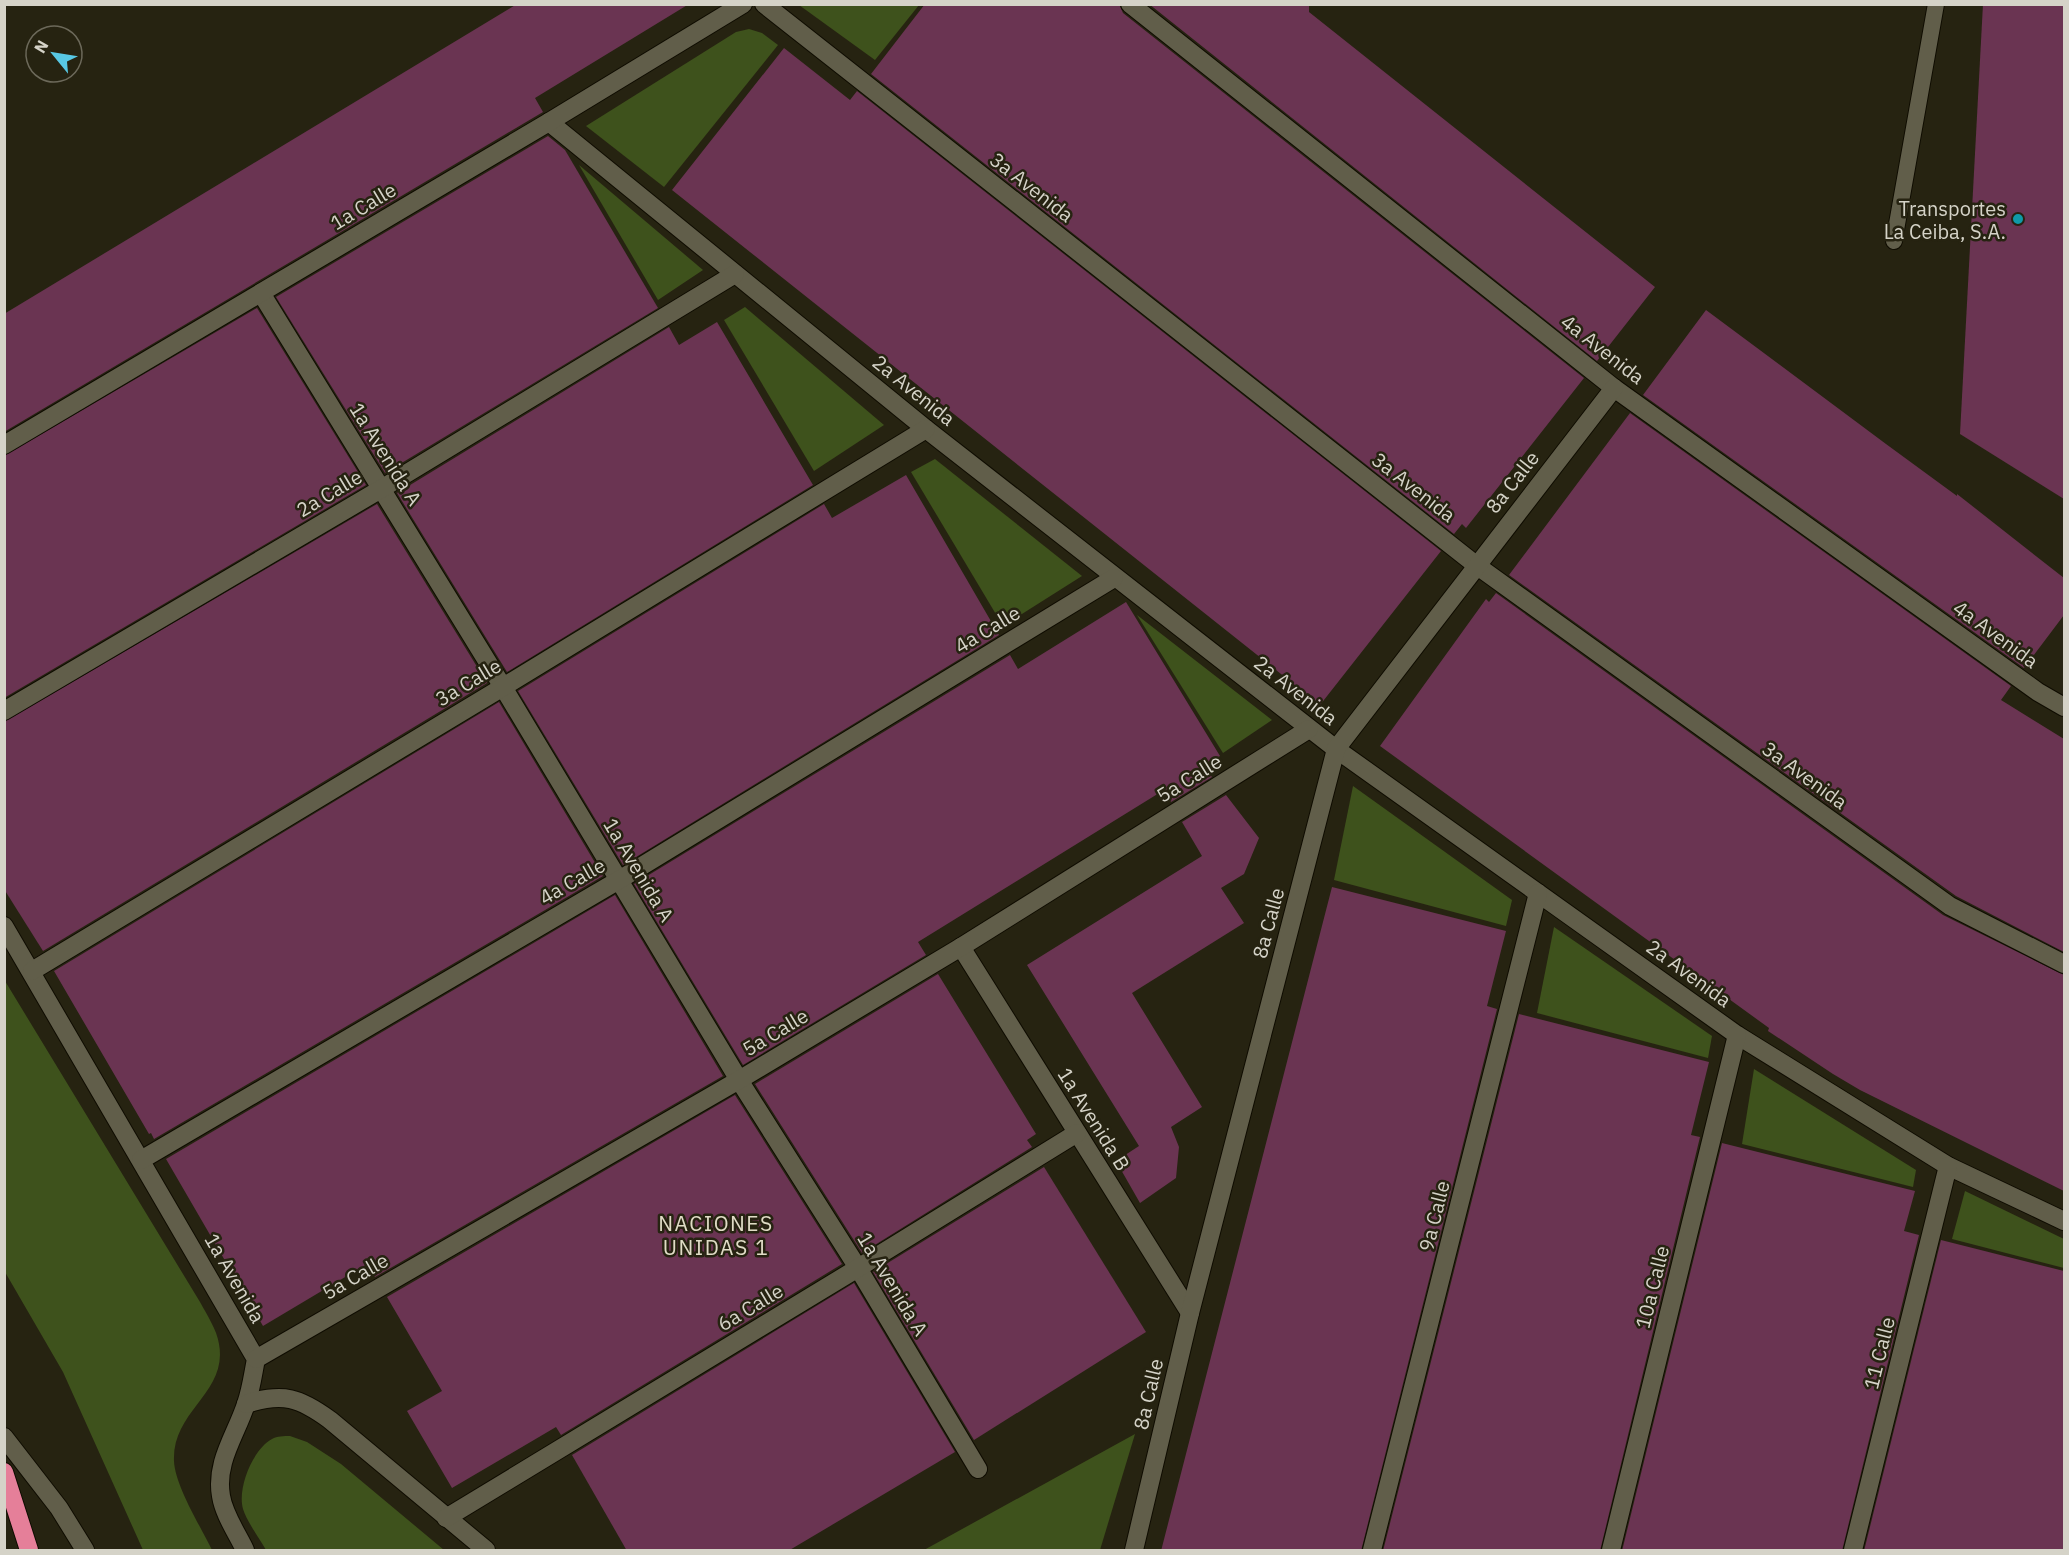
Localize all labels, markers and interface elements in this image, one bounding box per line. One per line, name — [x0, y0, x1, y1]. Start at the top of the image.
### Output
north arrow — [24, 24, 84, 84]
text: N — [29, 36, 53, 57]
street label: 3a Avenida — [985, 146, 1080, 228]
street label: 1a Calle — [325, 176, 401, 236]
place label: Transportes La Ceiba, S.A. — [1884, 195, 2006, 245]
marker: Transportes La Ceiba, S.A. — [2011, 212, 2025, 226]
street label: 4a Avenida — [1556, 308, 1651, 390]
street label: 2a Avenida — [867, 348, 961, 432]
street label: 1a Avenida A — [344, 397, 428, 511]
street label: 8a Calle — [1479, 445, 1545, 519]
street label: 3a Avenida — [1367, 446, 1462, 528]
street label: 2a Calle — [291, 463, 367, 523]
street label: 4a Avenida — [1948, 594, 2044, 674]
street label: 4a Calle — [949, 599, 1025, 659]
street label: 2a Avenida — [1249, 649, 1344, 731]
street label: 3a Calle — [430, 652, 506, 712]
street label: 3a Avenida — [1757, 735, 1853, 815]
street label: 5a Calle — [1151, 747, 1227, 809]
street label: 1a Avenida A — [597, 813, 681, 927]
street label: 4a Calle — [534, 851, 610, 911]
street label: 8a Calle — [1246, 885, 1290, 961]
street label: 2a Avenida — [1641, 933, 1737, 1013]
street label: 5a Calle — [737, 1002, 813, 1062]
street label: 1a Avenida B — [1052, 1062, 1136, 1176]
street label: 9a Calle — [1412, 1178, 1456, 1254]
district label: NACIONES UNIDAS 1 — [658, 1209, 774, 1261]
street label: 1a Avenida A — [851, 1227, 935, 1341]
street label: 1a Avenida — [199, 1228, 272, 1328]
street label: 10a Calle — [1629, 1243, 1675, 1331]
street label: 5a Calle — [317, 1246, 393, 1306]
street label: 6a Calle — [712, 1277, 788, 1337]
street label: 11 Calle — [1857, 1314, 1901, 1392]
street label: 8a Calle — [1127, 1356, 1169, 1432]

